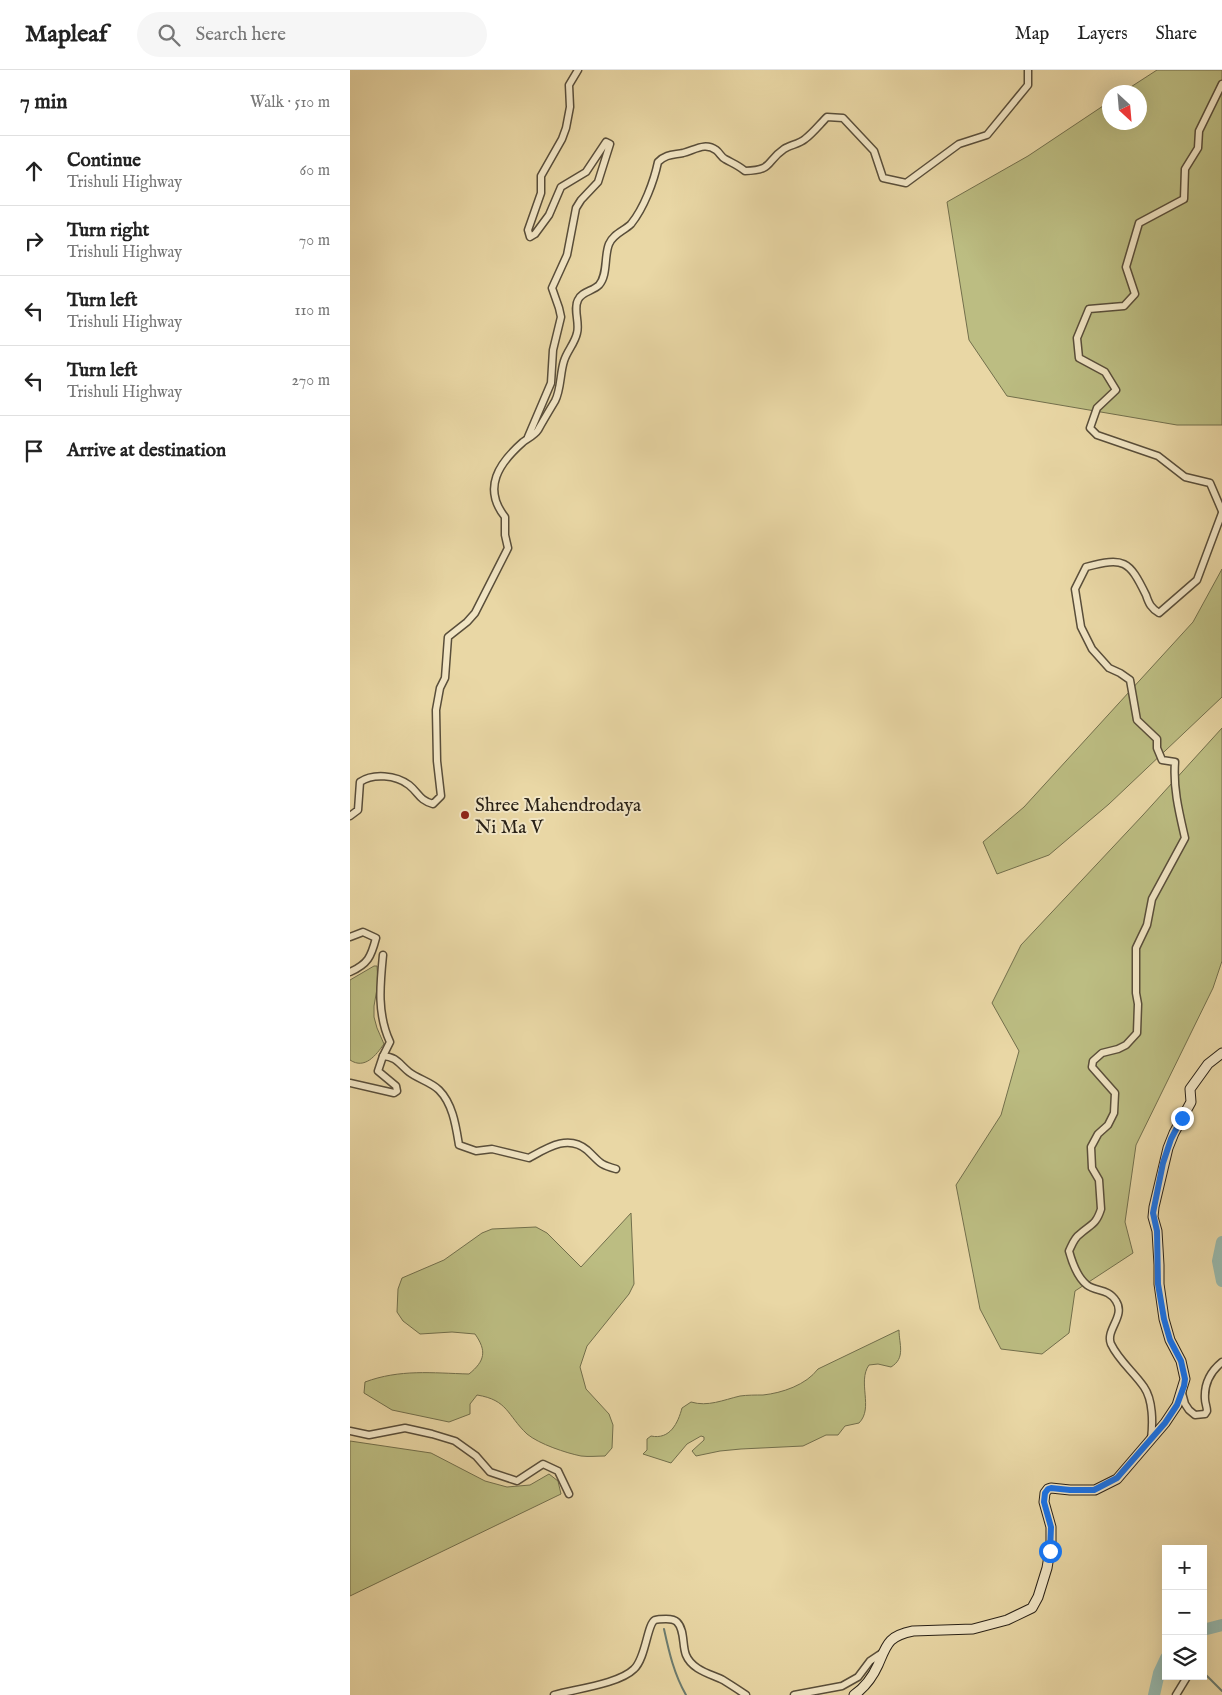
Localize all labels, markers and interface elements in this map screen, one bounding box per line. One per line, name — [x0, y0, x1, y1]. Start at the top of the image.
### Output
search box — [137, 12, 487, 57]
text: Mapleaf — [25, 19, 107, 50]
icon: search — [155, 21, 183, 49]
text: Search here — [195, 23, 286, 47]
text: Map — [1015, 23, 1049, 46]
text: Layers — [1077, 23, 1128, 46]
text: Share — [1156, 23, 1197, 46]
north arrow — [1102, 85, 1147, 130]
text: 7 min — [20, 89, 67, 116]
text: Walk · 510 m — [250, 93, 330, 113]
text: Continue — [67, 149, 141, 173]
icon: ahead — [20, 157, 48, 185]
text: 60 m — [300, 161, 330, 181]
text: Trishuli Highway — [67, 173, 182, 193]
text: Turn right — [67, 219, 149, 243]
icon: right — [20, 227, 48, 255]
text: 70 m — [299, 231, 330, 251]
text: Trishuli Highway — [67, 243, 182, 263]
text: Turn left — [67, 289, 138, 313]
icon: left — [20, 297, 48, 325]
text: 110 m — [294, 301, 330, 321]
text: Trishuli Highway — [67, 313, 182, 333]
text: Turn left — [67, 359, 138, 383]
icon: left — [20, 367, 48, 395]
text: 270 m — [291, 371, 330, 391]
text: Trishuli Highway — [67, 383, 182, 403]
icon: arrive — [20, 437, 48, 465]
text: Arrive at destination — [67, 439, 226, 463]
place label: Shree Mahendrodaya Ni Ma V — [475, 794, 642, 840]
marker: Shree Mahendrodaya Ni Ma V — [459, 809, 471, 821]
route end — [1171, 1107, 1194, 1130]
route start — [1039, 1540, 1062, 1563]
map controls — [1162, 1545, 1207, 1680]
button: + — [1162, 1545, 1207, 1590]
button: − — [1162, 1590, 1207, 1635]
button: layers — [1162, 1635, 1207, 1680]

